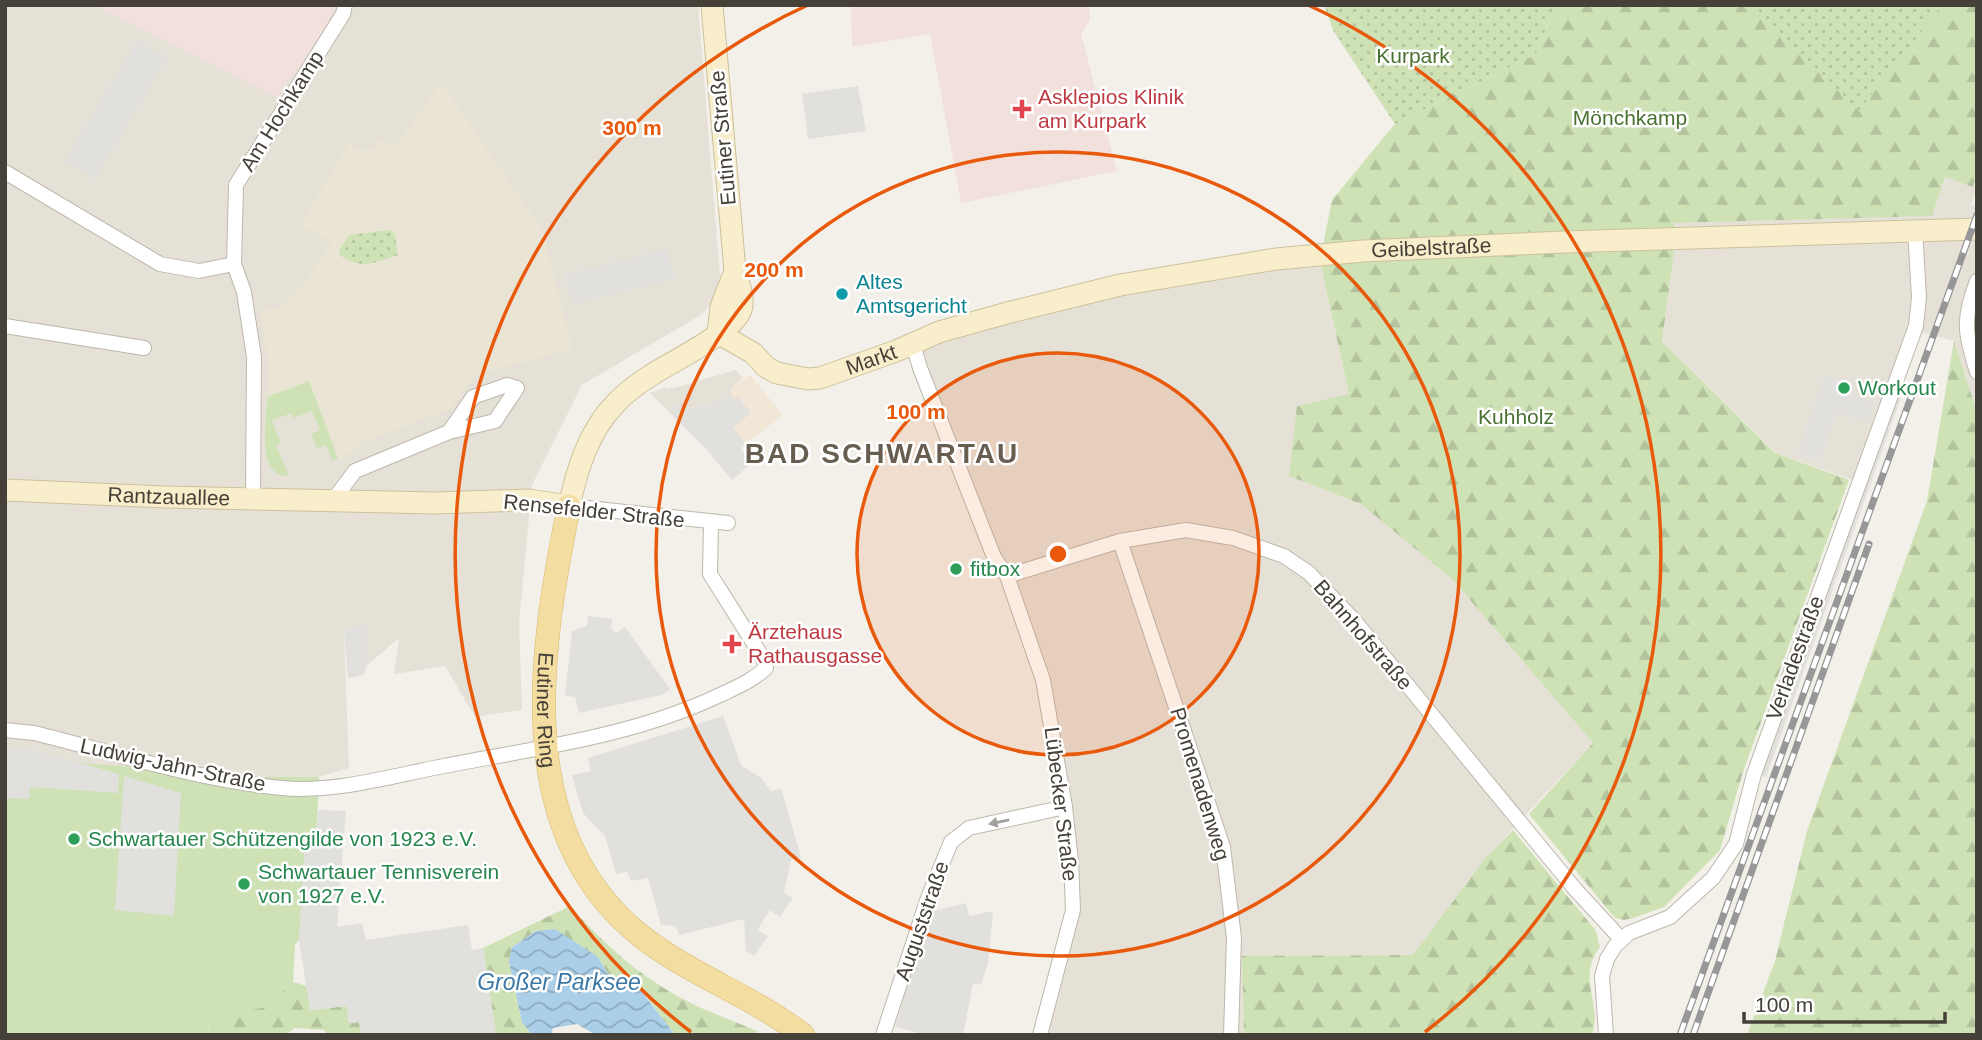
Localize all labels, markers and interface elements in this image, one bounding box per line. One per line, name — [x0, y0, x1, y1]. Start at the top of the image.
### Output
park label: Kurpark — [1376, 44, 1450, 67]
street label: Am Hochkamp — [235, 46, 328, 175]
street label: Eutiner Straße — [705, 70, 740, 206]
place label: Asklepios Klinik am Kurpark — [1038, 85, 1184, 132]
marker: Asklepios Klinik am Kurpark — [1012, 99, 1032, 119]
park label: Mönchkamp — [1573, 106, 1687, 129]
text: 300 m — [602, 116, 662, 139]
street label: Geibelstraße — [1371, 233, 1492, 262]
text: 200 m — [744, 258, 804, 281]
place label: Altes Amtsgericht — [856, 270, 967, 317]
marker: Altes Amtsgericht — [834, 286, 850, 302]
street label: Markt — [843, 340, 900, 379]
place label: Workout — [1858, 376, 1936, 399]
marker: Workout — [1836, 380, 1852, 396]
text: 100 m — [886, 400, 946, 423]
park label: Kuhholz — [1478, 405, 1554, 428]
district label: BAD SCHWARTAU — [745, 438, 1019, 469]
street label: Rantzauallee — [107, 482, 230, 509]
street label: Rensefelder Straße — [502, 490, 686, 531]
centre of rings — [1046, 542, 1070, 566]
place label: fitbox — [970, 557, 1021, 580]
marker: fitbox — [948, 561, 964, 577]
street label: Bahnhofstraße — [1310, 575, 1417, 694]
street label: Verladestraße — [1761, 592, 1828, 723]
place label: Ärztehaus Rathausgasse — [748, 620, 882, 667]
marker: Ärztehaus Rathausgasse — [722, 634, 742, 654]
street label: Eutiner Ring — [533, 652, 560, 769]
street label: Promenadenweg — [1166, 705, 1235, 863]
street label: Lübecker Straße — [1041, 725, 1082, 882]
street label: Ludwig-Jahn-Straße — [78, 734, 268, 795]
one-way arrow — [988, 816, 1010, 827]
place label: Schwartauer Schützengilde von 1923 e.V. — [88, 827, 477, 850]
marker: Schwartauer Schützengilde von 1923 e.V. — [66, 831, 82, 847]
street label: Auguststraße — [890, 858, 953, 984]
place label: Schwartauer Tennisverein von 1927 e.V. — [258, 860, 499, 907]
marker: Schwartauer Tennisverein von 1927 e.V. — [236, 876, 252, 892]
water label: Großer Parksee — [477, 969, 641, 995]
scale bar — [1744, 981, 1945, 1025]
text: 100 m — [1755, 993, 1813, 1016]

